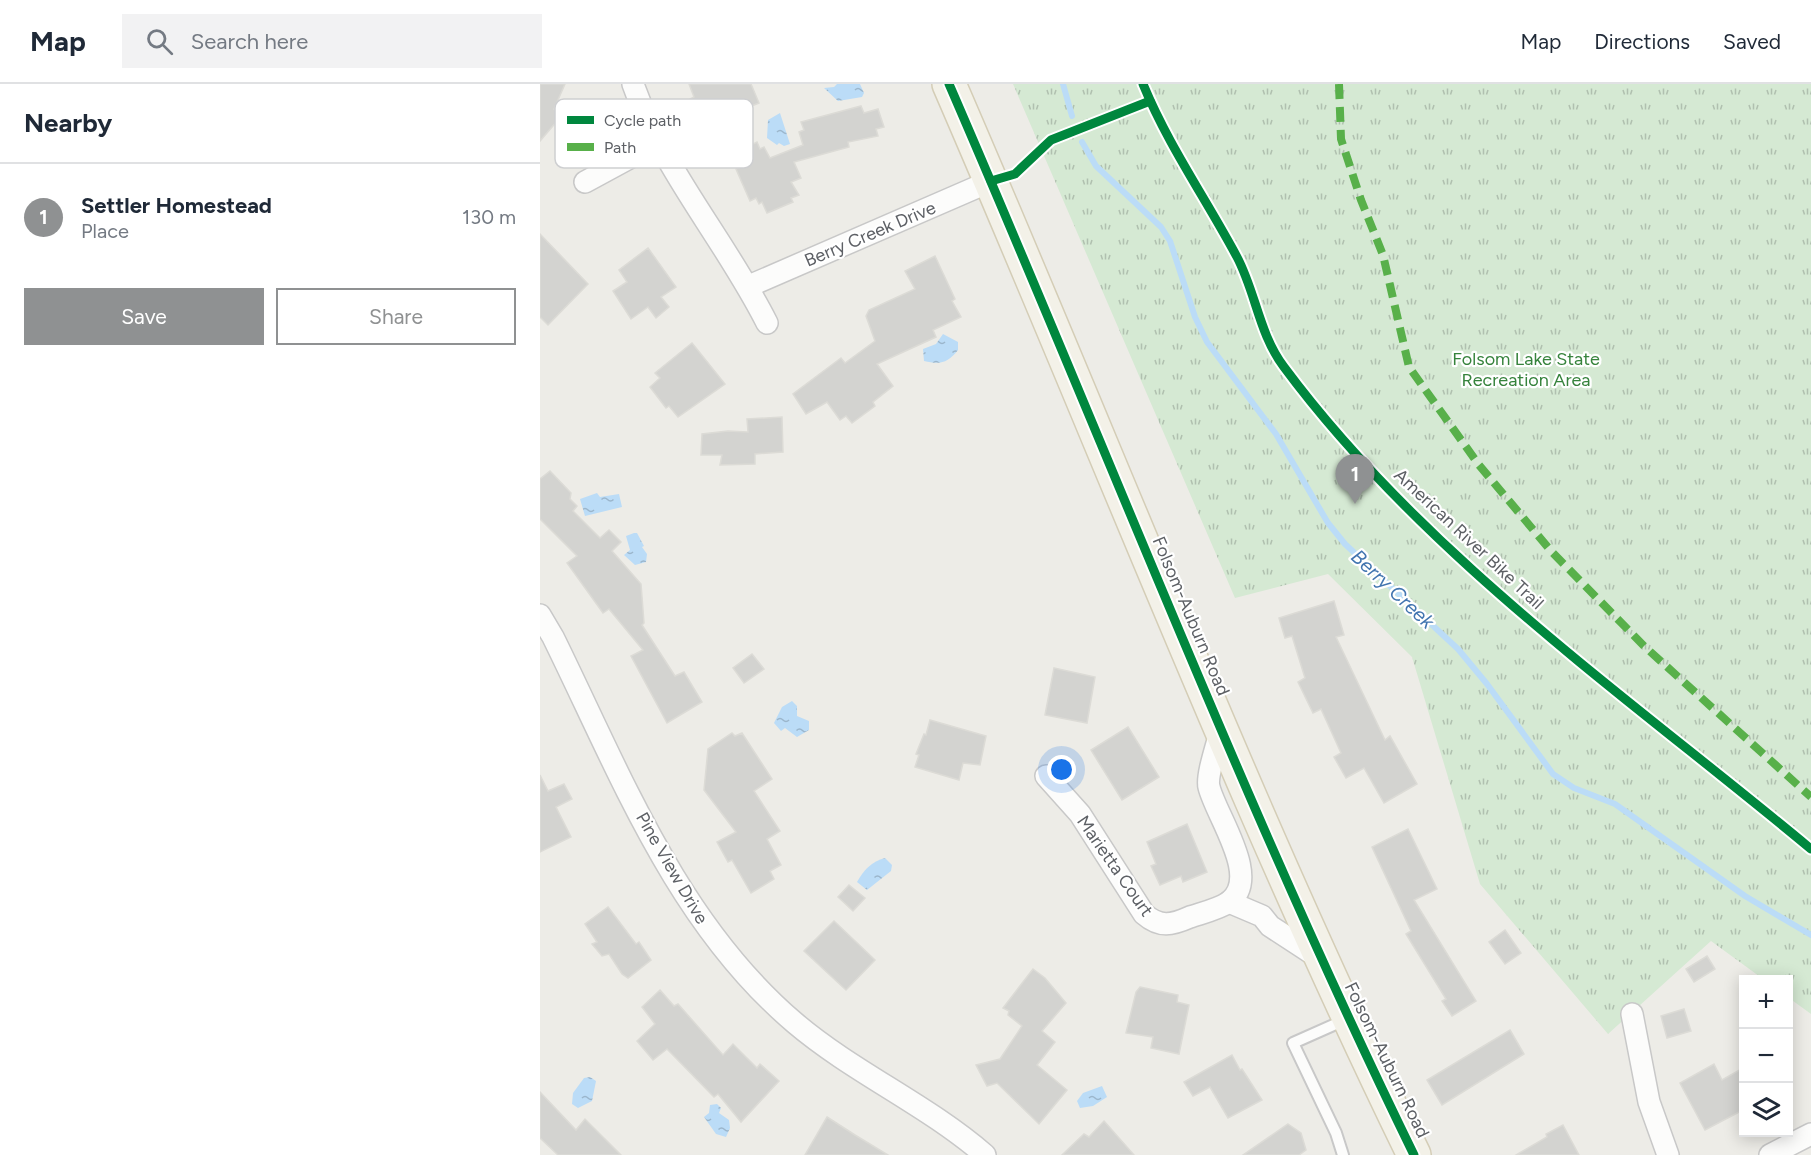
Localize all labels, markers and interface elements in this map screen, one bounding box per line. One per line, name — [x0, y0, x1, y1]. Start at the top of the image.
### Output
search box — [122, 14, 542, 68]
text: Map — [30, 24, 86, 58]
icon: search — [143, 25, 176, 58]
text: Search here — [191, 28, 308, 55]
text: Map — [1520, 29, 1561, 54]
text: Directions — [1594, 29, 1690, 54]
text: Saved — [1723, 29, 1781, 54]
legend — [555, 99, 753, 168]
text: Nearby — [24, 107, 112, 139]
text: Cycle path — [604, 111, 681, 130]
text: Path — [604, 138, 636, 157]
text: Settler Homestead — [81, 192, 272, 219]
street label: Berry Creek Drive — [801, 196, 939, 272]
text: 1 — [39, 205, 48, 229]
text: 130 m — [462, 205, 516, 229]
text: Place — [81, 219, 129, 243]
button: Save — [24, 288, 264, 345]
button: Share — [276, 288, 516, 345]
park label: Folsom Lake State Recreation Area — [1452, 348, 1600, 391]
pin: 1 — [1336, 454, 1374, 504]
street label: American River Bike Trail — [1390, 464, 1548, 614]
street label: Folsom-Auburn Road — [1148, 533, 1234, 699]
water label: Berry Creek — [1346, 544, 1441, 634]
your location — [1047, 755, 1076, 784]
street label: Pine View Drive — [631, 808, 713, 928]
street label: Marietta Court — [1072, 811, 1158, 921]
map controls — [1739, 975, 1793, 1137]
button: + — [1739, 975, 1793, 1029]
street label: Folsom-Auburn Road — [1340, 979, 1434, 1141]
button: − — [1739, 1029, 1793, 1083]
button: layers — [1739, 1083, 1793, 1137]

